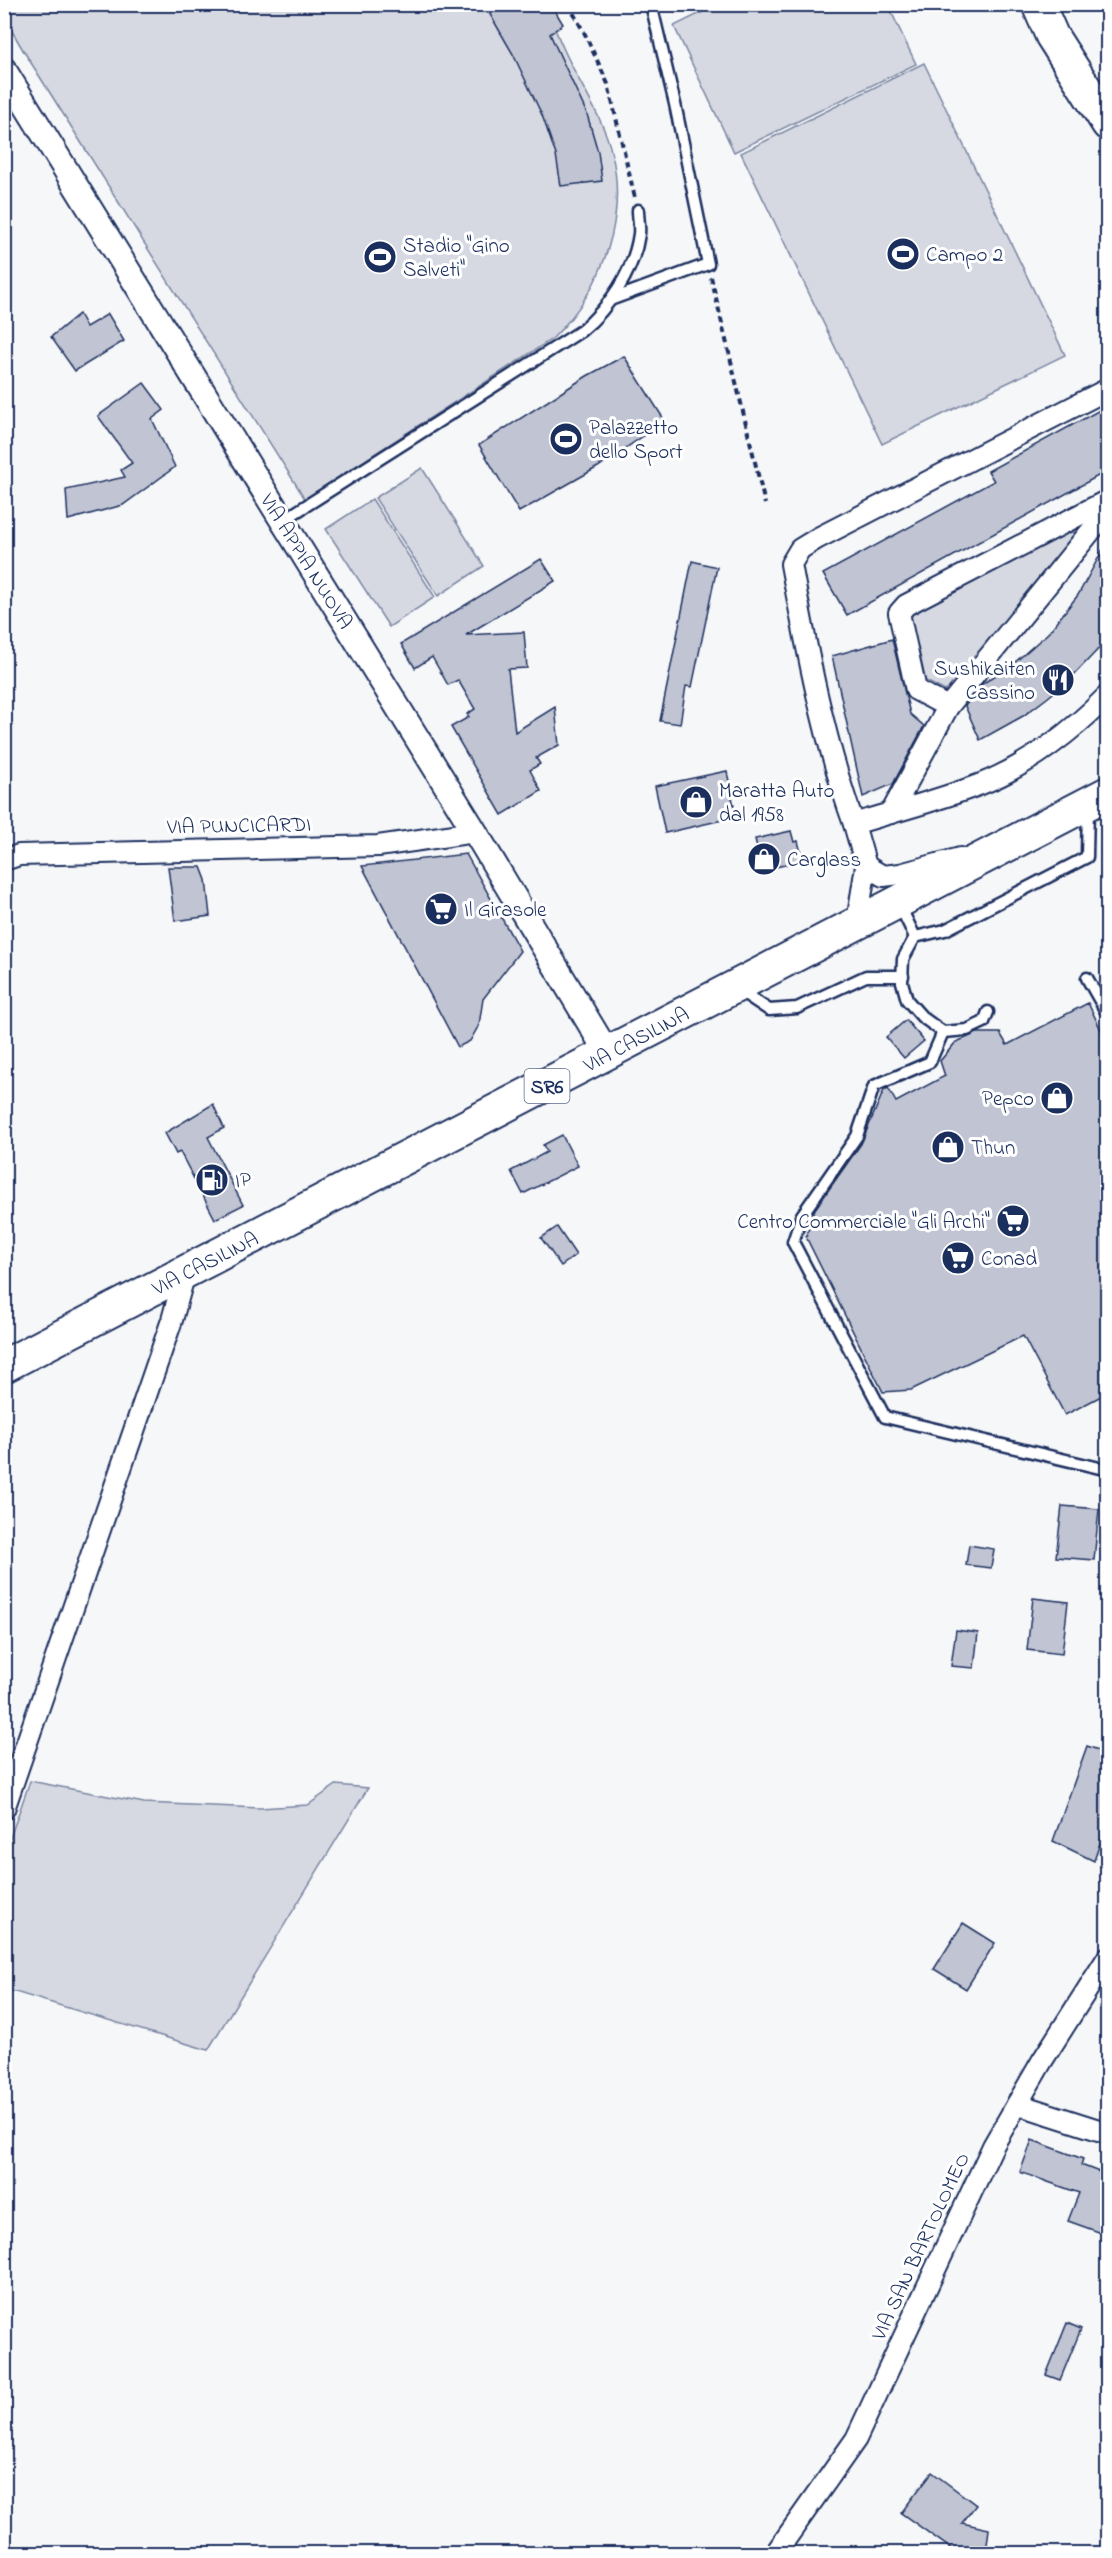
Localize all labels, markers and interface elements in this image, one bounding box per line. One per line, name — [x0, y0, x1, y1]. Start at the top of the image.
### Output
place label: Stadio "Gino Salveti" — [403, 232, 510, 286]
sports icon: Campo 2 — [885, 236, 921, 272]
sports icon: Stadio "Gino Salveti" — [362, 239, 398, 275]
place label: Campo 2 — [926, 241, 1003, 271]
place label: Palazzetto dello Sport — [589, 414, 683, 468]
sports icon: Palazzetto dello Sport — [548, 421, 584, 457]
street label: VIA APPIA NUOVA — [251, 488, 359, 636]
place label: Sushikaiten Cassino — [934, 655, 1035, 709]
restaurant icon: Sushikaiten Cassino — [1040, 662, 1076, 698]
place label: Maratta Auto dal 1958 — [719, 777, 835, 831]
shop icon: Maratta Auto dal 1958 — [678, 784, 714, 820]
street label: VIA PUNCICARDI — [166, 811, 311, 843]
shop icon: Carglass — [746, 841, 782, 877]
place label: Carglass — [787, 846, 861, 878]
supermarket icon: Il Girasole — [423, 891, 459, 927]
place label: Il Girasole — [464, 896, 547, 926]
street label: VIA CASILINA — [578, 1000, 695, 1082]
road number: SR6 — [524, 1069, 570, 1103]
shop icon: Pepco — [1039, 1080, 1075, 1116]
place label: Pepco — [982, 1085, 1034, 1115]
shop icon: Thun — [930, 1129, 966, 1165]
place label: Thun — [971, 1134, 1015, 1164]
fuel station icon: IP — [194, 1162, 230, 1198]
place label: IP — [235, 1167, 251, 1197]
supermarket icon: Centro Commerciale "Gli Archi" — [995, 1203, 1031, 1239]
place label: Centro Commerciale "Gli Archi" — [737, 1208, 990, 1238]
street label: VIA CASILINA — [147, 1225, 264, 1305]
supermarket icon: Conad — [940, 1240, 976, 1276]
place label: Conad — [981, 1245, 1037, 1275]
street label: VIA SAN BARTOLOMEO — [865, 2148, 979, 2347]

